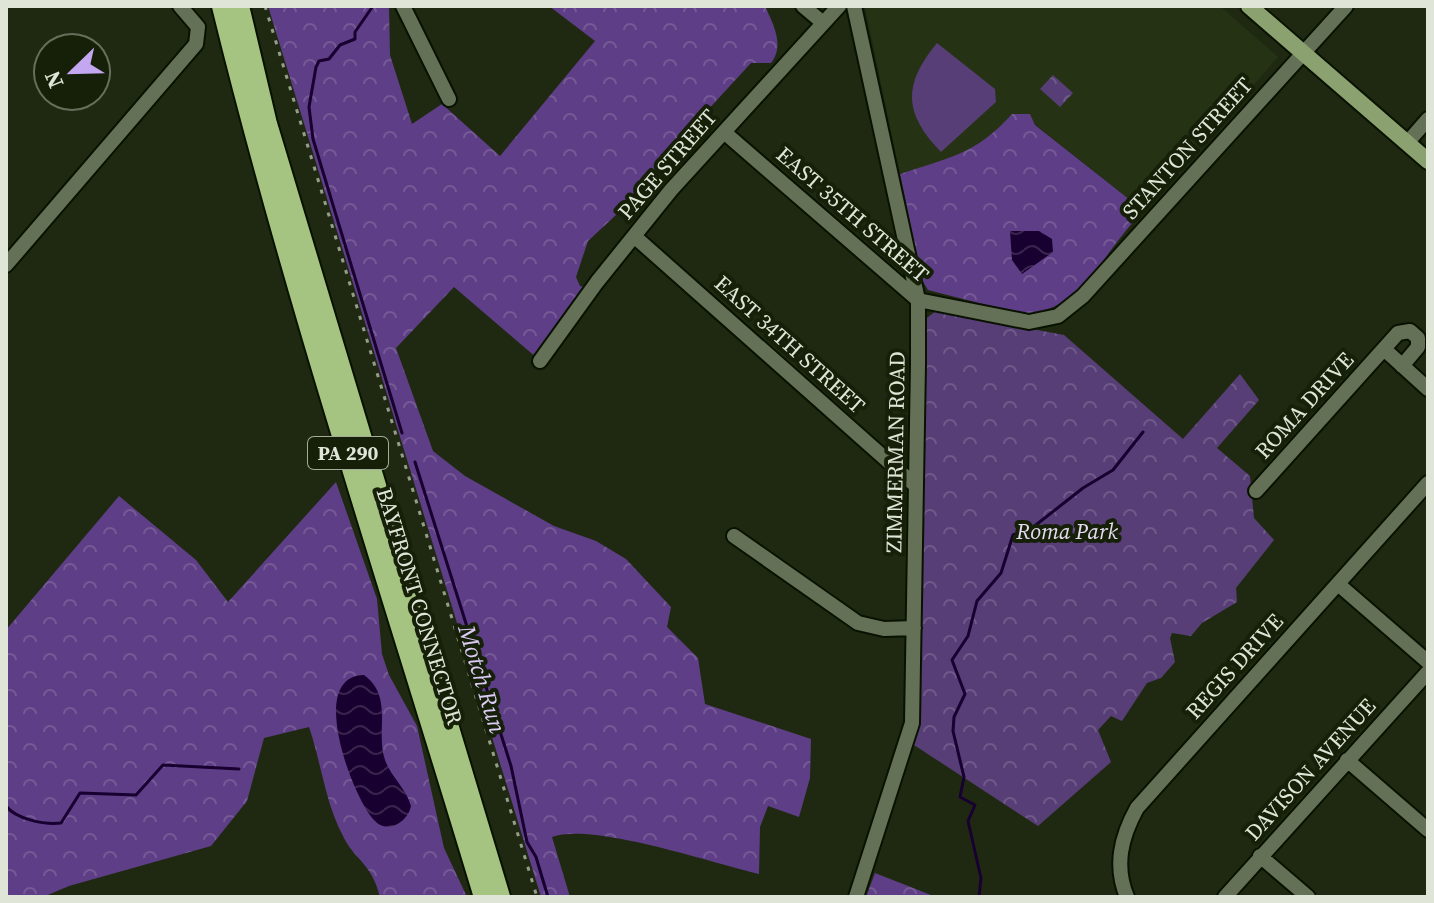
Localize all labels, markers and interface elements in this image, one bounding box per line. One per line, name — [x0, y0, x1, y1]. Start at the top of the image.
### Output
north arrow — [32, 32, 112, 112]
text: N — [37, 67, 71, 93]
street label: STANTON STREET — [1115, 71, 1259, 225]
street label: PAGE STREET — [611, 102, 723, 226]
street label: EAST 35TH STREET — [770, 139, 936, 289]
street label: EAST 34TH STREET — [708, 268, 872, 420]
street label: ROMA DRIVE — [1248, 345, 1360, 465]
street label: ZIMMERMAN ROAD — [878, 351, 912, 553]
road number: PA 290 — [308, 437, 388, 469]
street label: BAYFRONT CONNECTOR — [370, 484, 471, 729]
park label: Roma Park — [1015, 516, 1118, 546]
street label: REGIS DRIVE — [1179, 607, 1289, 725]
water label: Motch Run — [450, 620, 515, 738]
street label: DAVISON AVENUE — [1238, 691, 1382, 847]

